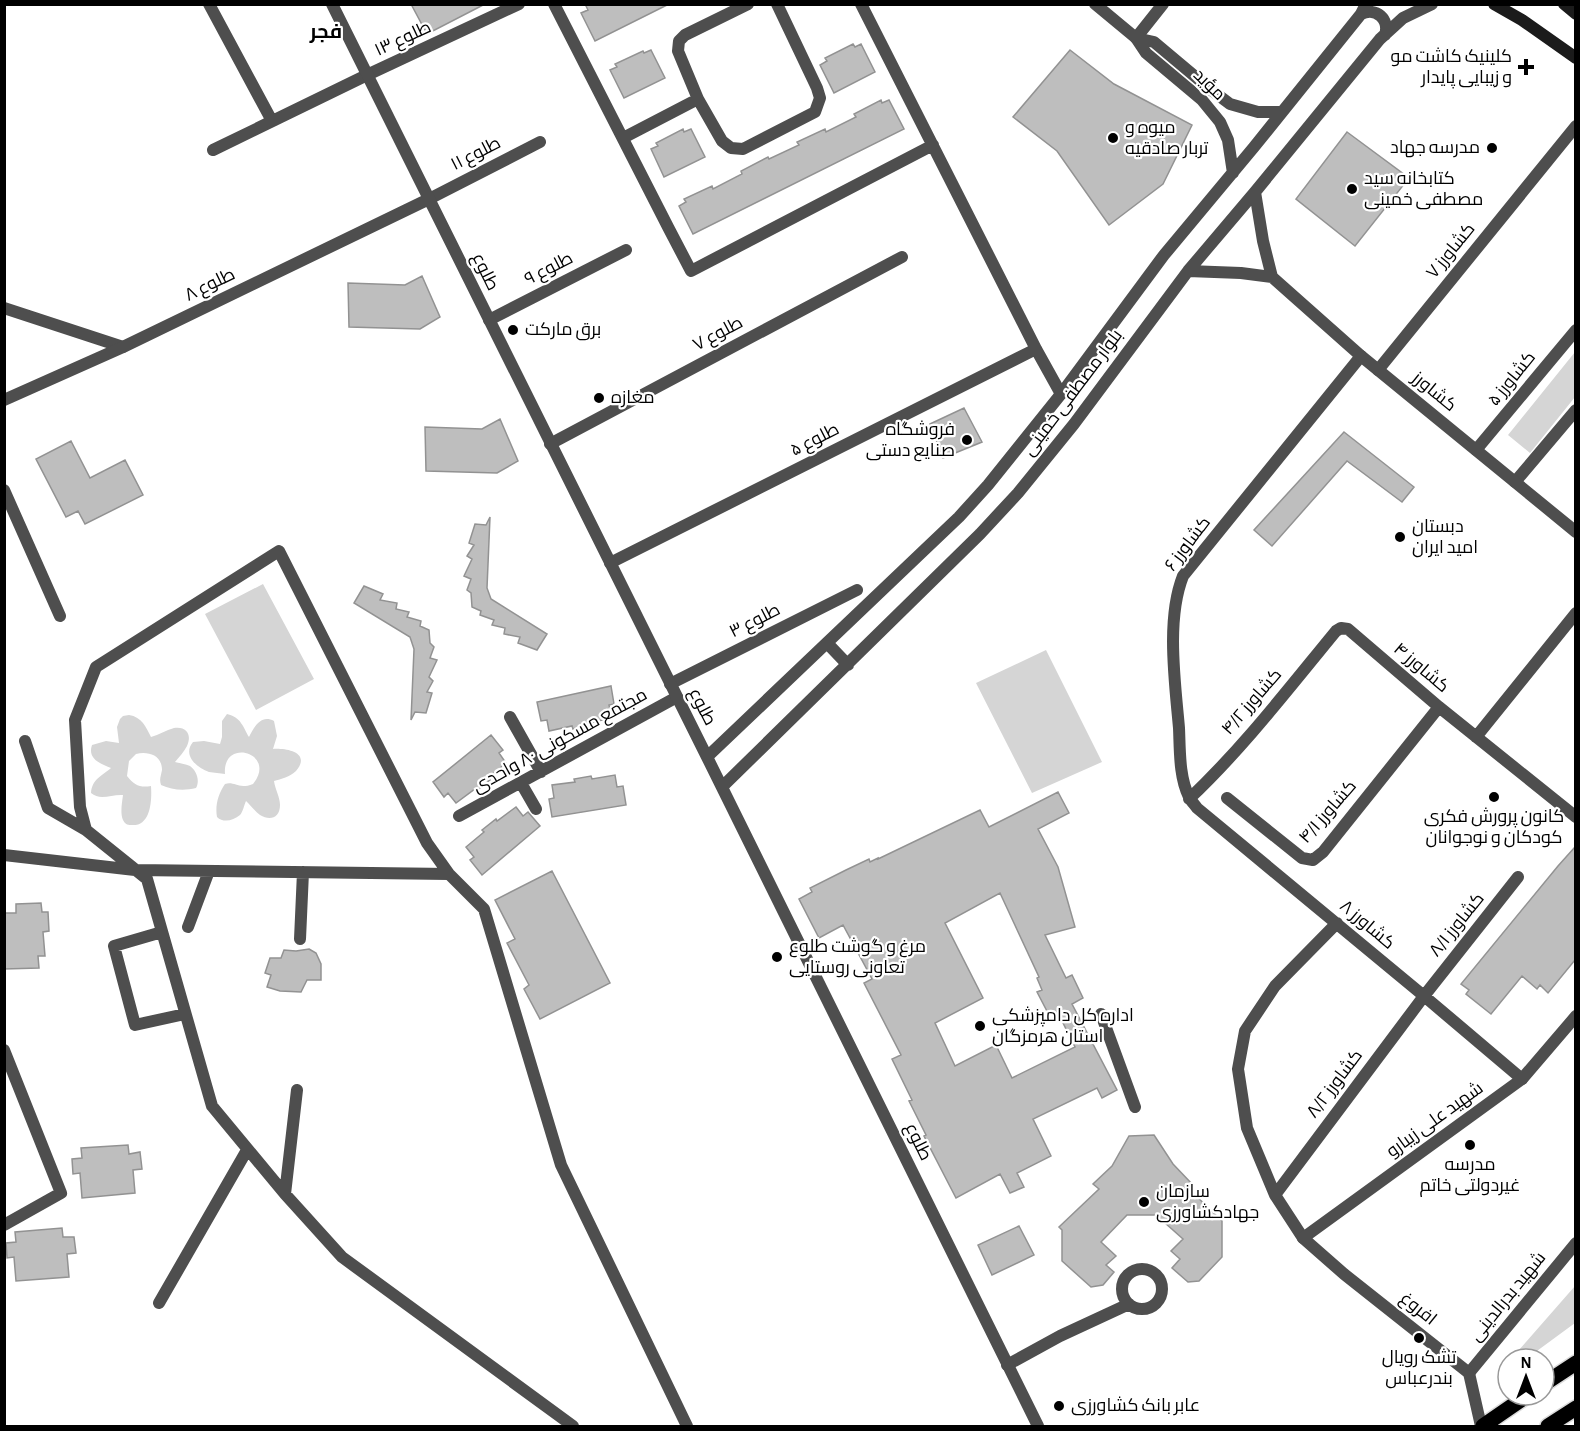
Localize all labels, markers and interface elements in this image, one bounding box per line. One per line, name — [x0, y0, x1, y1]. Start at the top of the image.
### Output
street label: طلوع ۱۳ — [372, 18, 435, 62]
district label: فجر — [309, 22, 342, 43]
place label: کلینیک کاشت مو و زیبایی پایدار — [1391, 47, 1512, 89]
marker: کلینیک کاشت مو و زیبایی پایدار — [1517, 58, 1535, 76]
street label: مؤید — [1189, 66, 1228, 105]
place label: میوه و تربار صادقیه — [1125, 119, 1209, 159]
marker: میوه و تربار صادقیه — [1106, 131, 1120, 145]
street label: طلوع ۱۱ — [448, 134, 505, 176]
place label: مدرسه جهاد — [1390, 139, 1480, 158]
marker: مدرسه جهاد — [1485, 141, 1499, 155]
place label: کتابخانه سید مصطفی خمینی — [1364, 170, 1483, 210]
marker: کتابخانه سید مصطفی خمینی — [1345, 182, 1359, 196]
street label: کشاورز ۷ — [1423, 219, 1479, 283]
street label: طلوع ۹ — [522, 249, 577, 291]
street label: طلوع — [467, 250, 502, 294]
street label: طلوع ۸ — [182, 265, 239, 307]
street label: طلوع ۷ — [690, 314, 747, 356]
place label: برق مارکت — [525, 321, 601, 341]
marker: برق مارکت — [506, 323, 520, 337]
street label: بلوار مصطفی خمینی — [1020, 327, 1127, 460]
street label: کشاورز ۵ — [1484, 348, 1540, 410]
street label: کشاورز — [1407, 367, 1460, 416]
place label: مغازه — [611, 389, 655, 408]
marker: مغازه — [592, 391, 606, 405]
street label: طلوع ۵ — [788, 420, 843, 462]
place label: فروشگاه صنایع دستی — [866, 420, 955, 462]
marker: فروشگاه صنایع دستی — [960, 433, 974, 447]
street label: کشاورز ۶ — [1161, 513, 1215, 575]
place label: دبستان امید ایران — [1412, 518, 1478, 558]
marker: دبستان امید ایران — [1393, 530, 1407, 544]
street label: طلوع ۳ — [727, 601, 784, 643]
street label: کشاورز ۴ — [1389, 639, 1453, 697]
street label: کشاورز ۴/۲ — [1218, 665, 1286, 739]
street label: طلوع — [683, 685, 719, 729]
street label: مجتمع مسکونی ۸۰ واحدی — [470, 686, 651, 798]
street label: کشاورز ۴/۱ — [1295, 776, 1361, 848]
marker: کانون پرورش فکری کودکان و نوجوانان — [1487, 790, 1501, 804]
place label: کانون پرورش فکری کودکان و نوجوانان — [1424, 807, 1564, 848]
street label: کشاورز ۸/۱ — [1425, 889, 1489, 961]
street label: کشاورز ۸ — [1335, 896, 1399, 954]
place label: مرغ و گوشت طلوع تعاونی روستایی — [789, 937, 926, 978]
marker: مرغ و گوشت طلوع تعاونی روستایی — [770, 950, 784, 964]
place label: اداره کل دامپزشکی استان هرمزگان — [992, 1006, 1134, 1047]
marker: اداره کل دامپزشکی استان هرمزگان — [973, 1019, 987, 1033]
street label: کشاورز ۸/۲ — [1303, 1046, 1367, 1122]
street label: شهید علی زیبارو — [1383, 1078, 1487, 1162]
street label: طلوع — [900, 1120, 935, 1164]
marker: مدرسه غیردولتی خاتم — [1463, 1138, 1477, 1152]
place label: مدرسه غیردولتی خاتم — [1420, 1156, 1520, 1197]
place label: سازمان جهادکشاورزی — [1156, 1183, 1259, 1223]
marker: سازمان جهادکشاورزی — [1137, 1195, 1151, 1209]
street label: شهید بدرالدینی — [1466, 1248, 1550, 1346]
street label: افروغ — [1395, 1289, 1440, 1330]
marker: تشک رویال بندرعباس — [1412, 1331, 1426, 1345]
north arrow — [1496, 1347, 1556, 1407]
place label: تشک رویال بندرعباس — [1382, 1348, 1456, 1389]
text: N — [1520, 1355, 1532, 1371]
place label: عابر بانک کشاورزی — [1071, 1396, 1200, 1416]
marker: عابر بانک کشاورزی — [1052, 1399, 1066, 1413]

